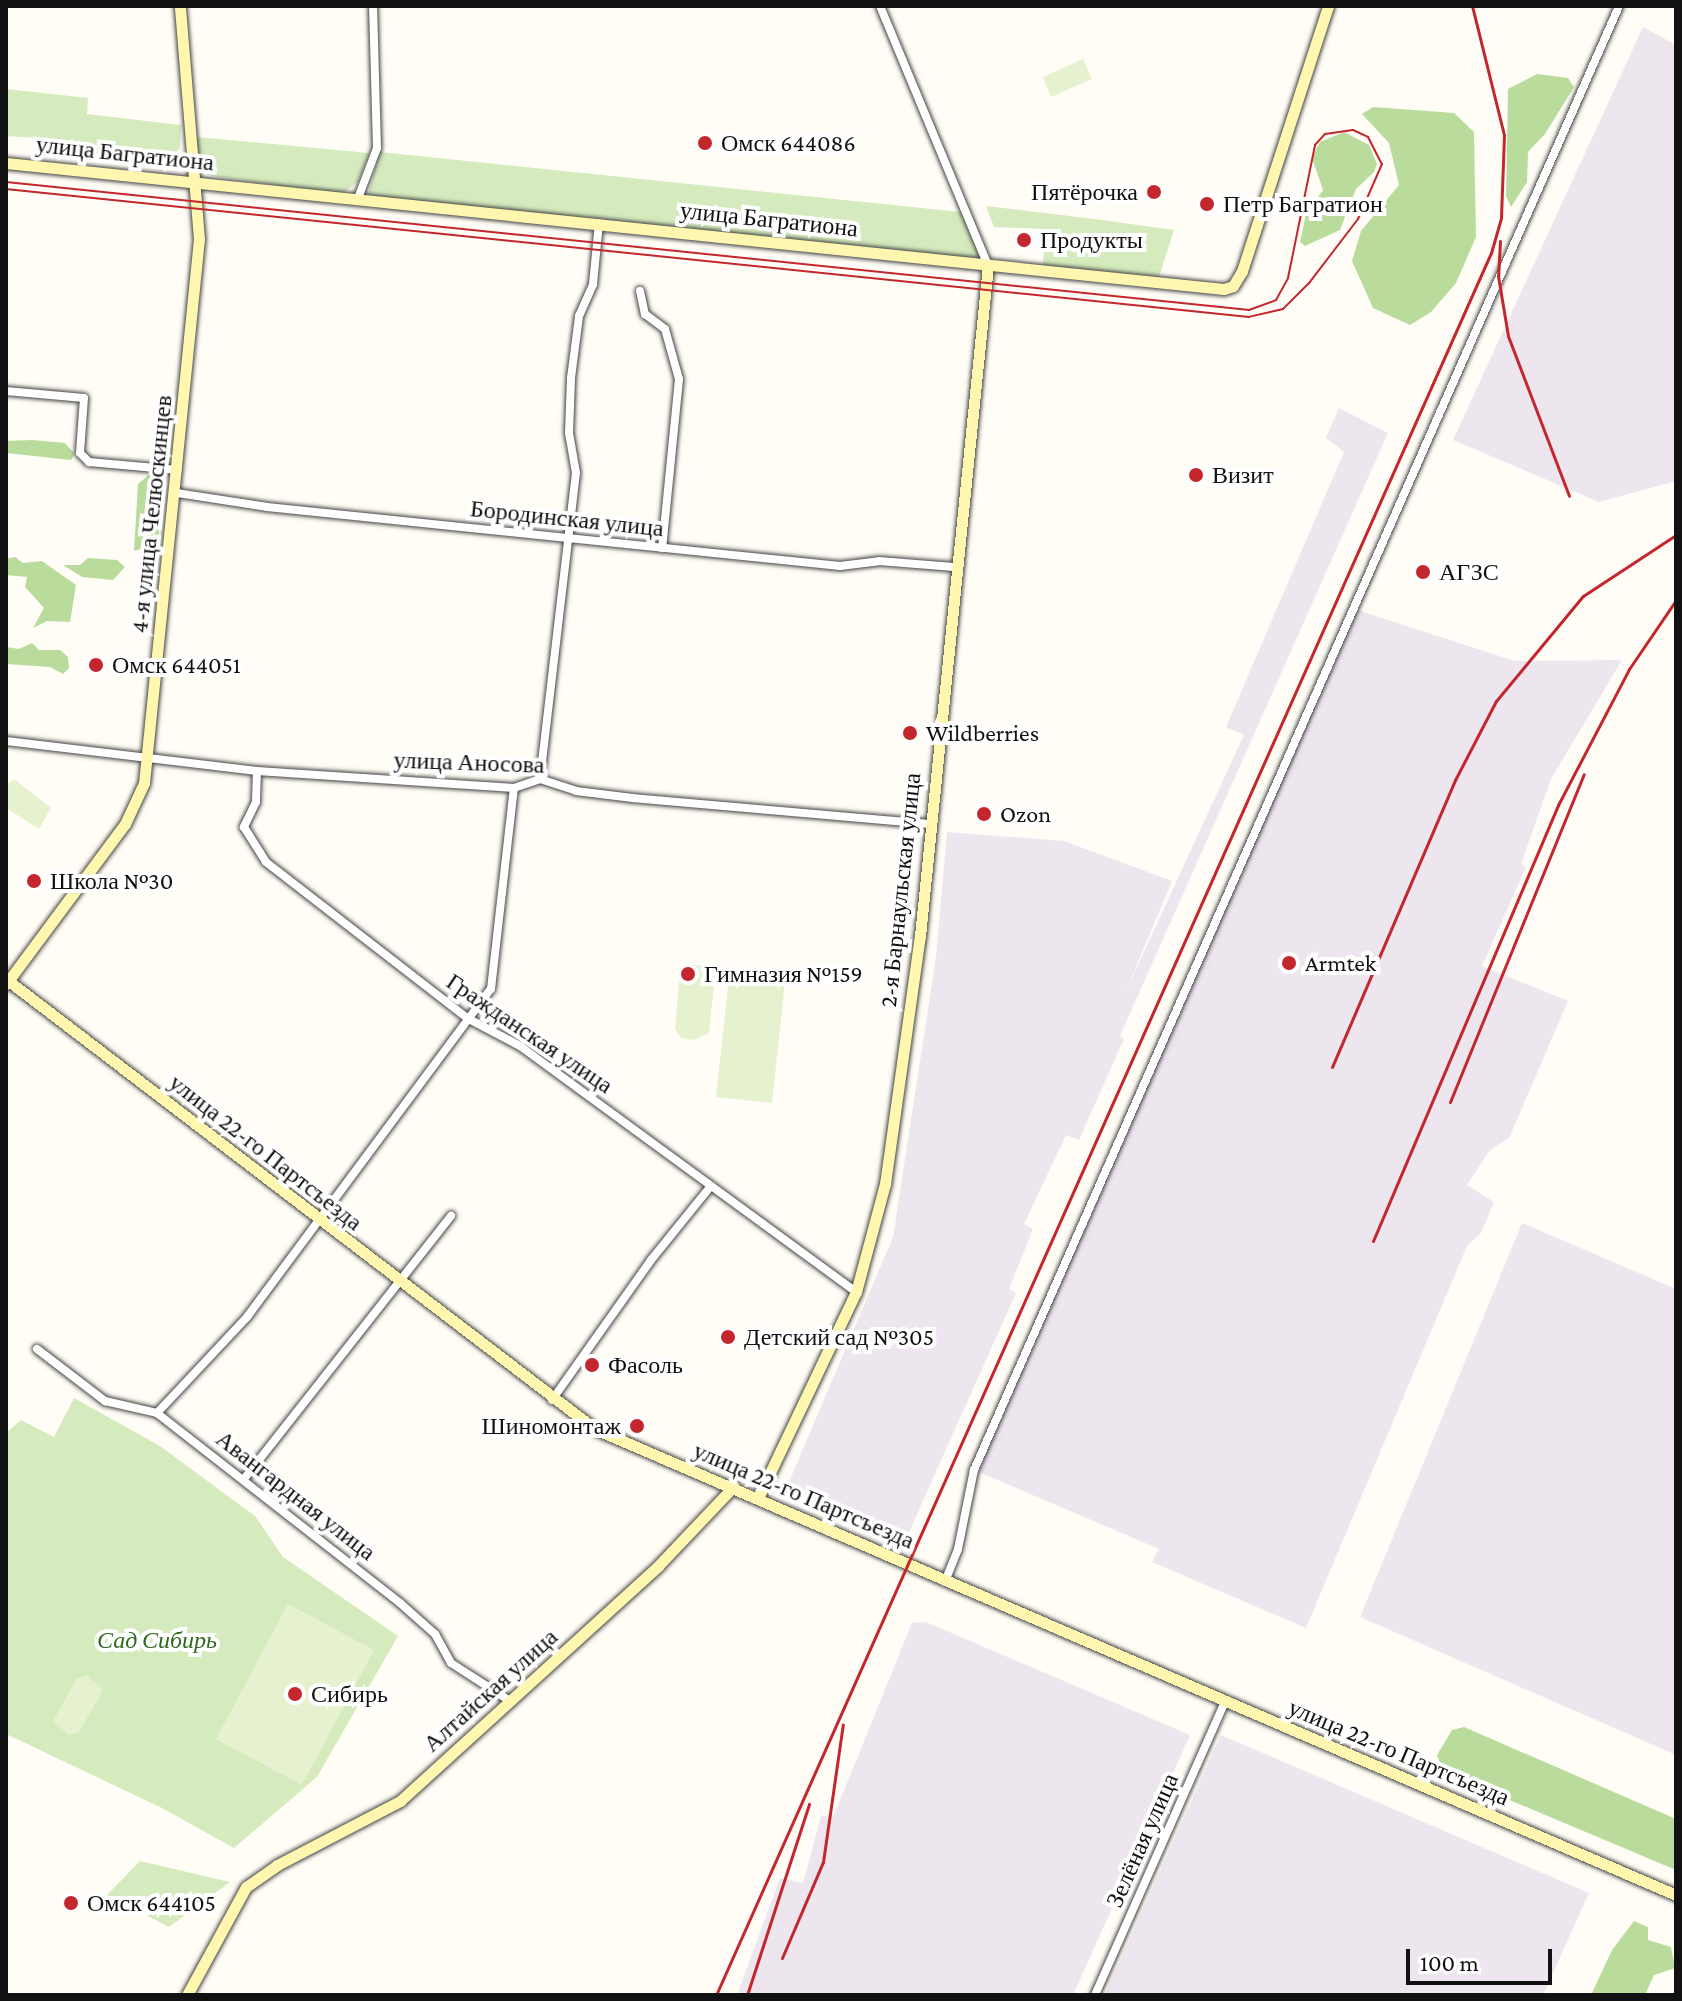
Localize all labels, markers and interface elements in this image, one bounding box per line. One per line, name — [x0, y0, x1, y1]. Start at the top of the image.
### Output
street label: улица Багратиона — [35, 129, 215, 177]
place label: Омск 644086 — [721, 129, 856, 157]
marker: Омск 644086 — [696, 134, 714, 152]
place label: Пятёрочка — [1031, 178, 1138, 206]
marker: Пятёрочка — [1145, 183, 1163, 201]
place label: Петр Багратион — [1223, 190, 1383, 218]
street label: улица Багратиона — [679, 195, 859, 243]
marker: Петр Багратион — [1198, 195, 1216, 213]
place label: Продукты — [1040, 226, 1143, 254]
marker: Продукты — [1015, 231, 1033, 249]
street label: 4-я улица Челюскинцев — [124, 394, 178, 634]
place label: Визит — [1212, 461, 1274, 489]
marker: Визит — [1187, 466, 1205, 484]
street label: Бородинская улица — [469, 494, 665, 542]
place label: АГЗС — [1439, 558, 1499, 586]
marker: АГЗС — [1414, 563, 1432, 581]
place label: Омск 644051 — [112, 651, 241, 679]
marker: Омск 644051 — [87, 656, 105, 674]
place label: Wildberries — [926, 719, 1039, 747]
marker: Wildberries — [901, 724, 919, 742]
street label: улица Аносова — [393, 745, 545, 779]
street label: 2-я Барнаульская улица — [873, 771, 927, 1009]
place label: Ozon — [1000, 800, 1051, 828]
marker: Ozon — [975, 805, 993, 823]
place label: Школа №30 — [50, 867, 173, 895]
marker: Школа №30 — [25, 872, 43, 890]
place label: Armtek — [1305, 949, 1376, 977]
marker: Armtek — [1280, 954, 1298, 972]
place label: Гимназия №159 — [704, 960, 863, 988]
marker: Гимназия №159 — [679, 965, 697, 983]
street label: Гражданская улица — [441, 967, 619, 1099]
street label: улица 22-го Партсъезда — [164, 1068, 368, 1236]
place label: Детский сад №305 — [744, 1323, 934, 1351]
marker: Детский сад №305 — [719, 1328, 737, 1346]
place label: Фасоль — [608, 1351, 683, 1379]
marker: Фасоль — [583, 1356, 601, 1374]
place label: Шиномонтаж — [482, 1412, 621, 1440]
marker: Шиномонтаж — [628, 1417, 646, 1435]
street label: Авангардная улица — [210, 1424, 382, 1566]
street label: улица 22-го Партсъезда — [689, 1435, 919, 1555]
street label: Алтайская улица — [417, 1622, 563, 1758]
park label: Сад Сибирь — [97, 1626, 217, 1654]
place label: Сибирь — [311, 1680, 388, 1708]
marker: Сибирь — [286, 1685, 304, 1703]
street label: улица 22-го Партсъезда — [1284, 1692, 1514, 1812]
street label: Зелёная улица — [1100, 1769, 1184, 1911]
place label: Омск 644105 — [87, 1889, 216, 1917]
marker: Омск 644105 — [62, 1894, 80, 1912]
scale bar — [1410, 1933, 1556, 1983]
text: 100 m — [1420, 1949, 1479, 1976]

